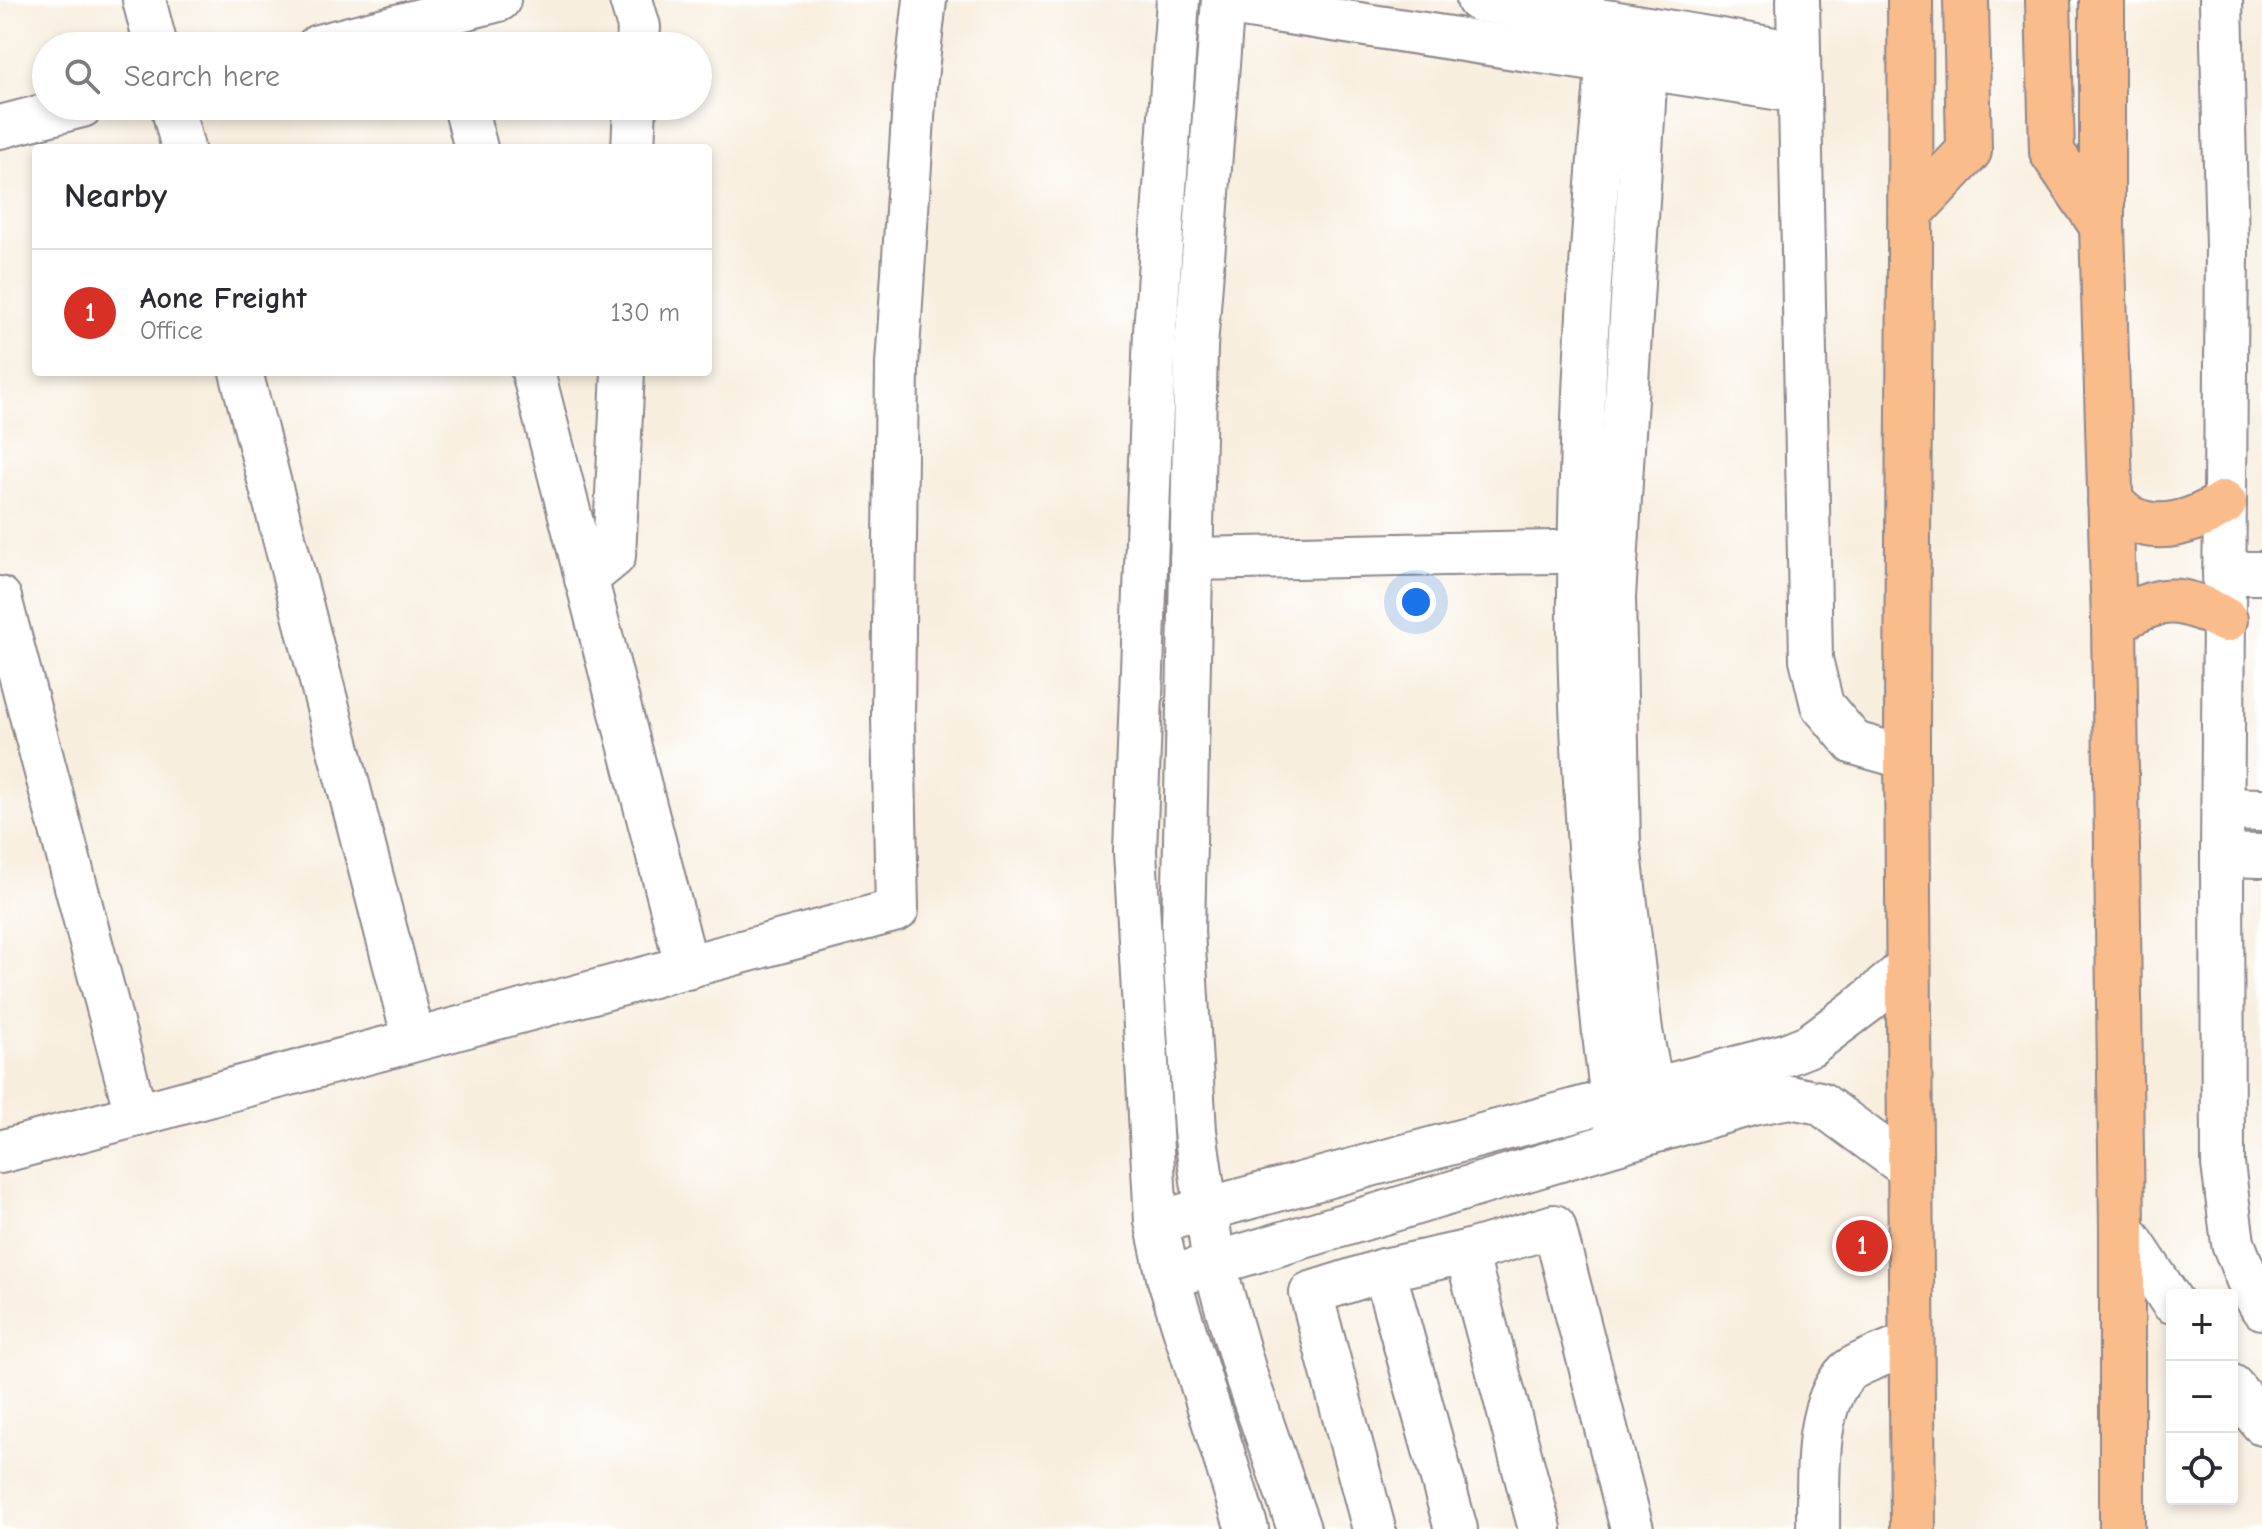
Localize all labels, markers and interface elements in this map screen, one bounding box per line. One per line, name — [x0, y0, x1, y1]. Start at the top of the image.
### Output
search box — [32, 32, 712, 120]
icon: search — [60, 54, 104, 98]
text: Search here — [124, 59, 280, 94]
text: Nearby — [64, 176, 167, 216]
text: Aone Freight — [140, 281, 307, 316]
text: 1 — [85, 298, 95, 328]
text: 130 m — [611, 298, 680, 328]
text: Office — [140, 316, 203, 346]
your location — [1396, 582, 1436, 622]
pin: 1 — [1836, 1216, 1888, 1276]
map controls — [2166, 1289, 2238, 1505]
button: + — [2166, 1289, 2238, 1361]
button: − — [2166, 1361, 2238, 1433]
button: locate — [2166, 1433, 2238, 1505]

